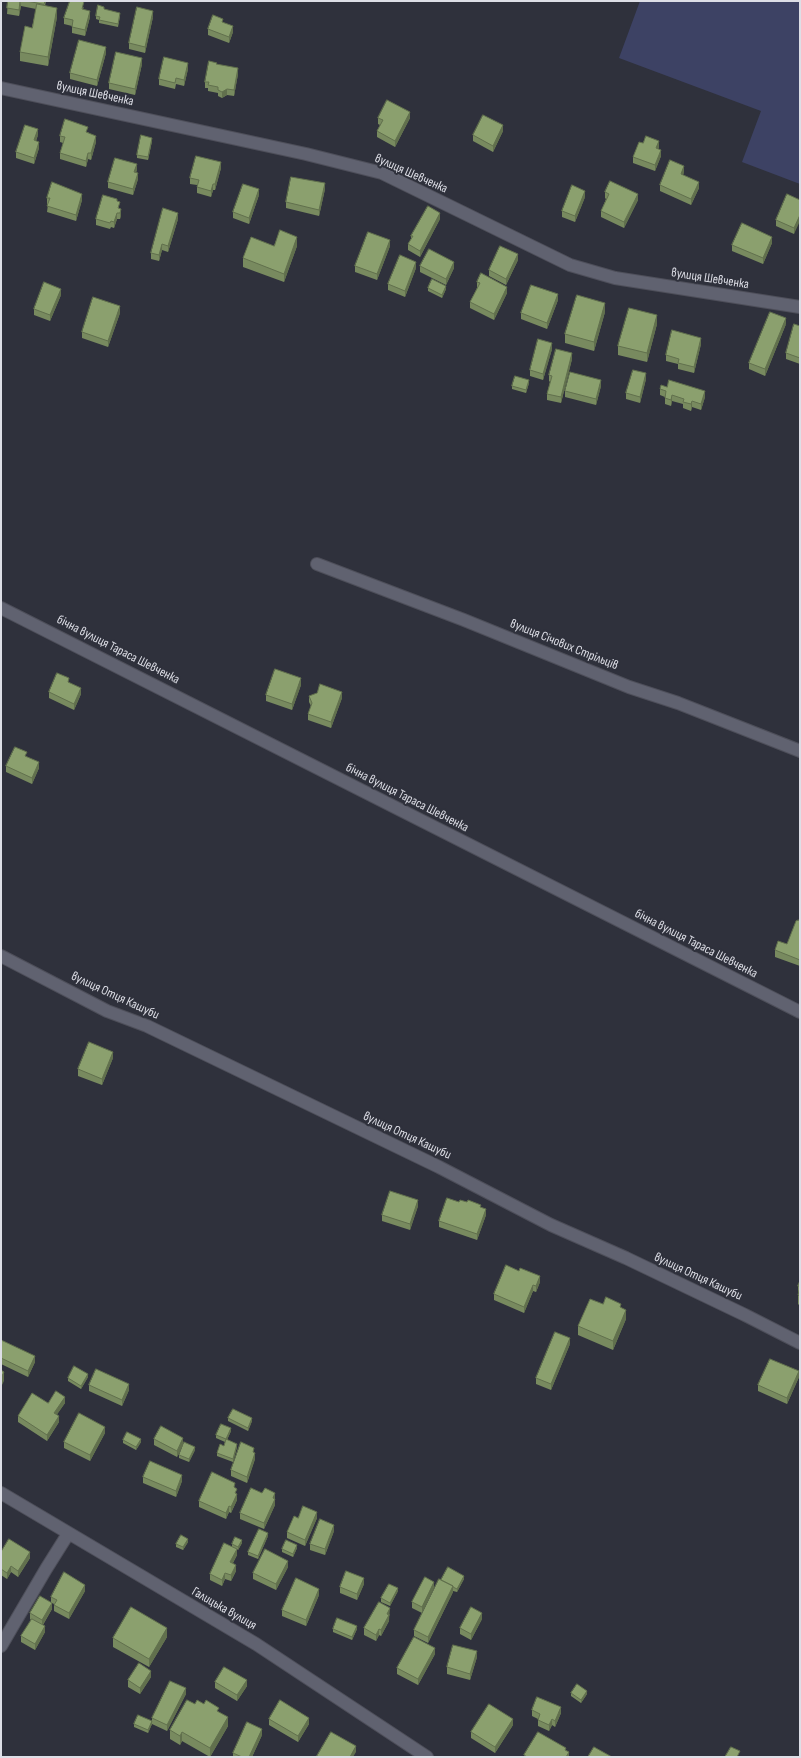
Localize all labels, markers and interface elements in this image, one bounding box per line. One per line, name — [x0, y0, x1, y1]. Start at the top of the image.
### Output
street label: вулиця Шевченка — [55, 78, 135, 110]
street label: вулиця Шевченка — [372, 151, 450, 197]
street label: вулиця Шевченка — [670, 265, 750, 293]
street label: бічна вулиця Тараса Шевченка — [54, 612, 182, 688]
street label: вулиця Січових Стрільців — [508, 616, 620, 674]
street label: бічна вулиця Тараса Шевченка — [343, 760, 471, 836]
street label: бічна вулиця Тараса Шевченка — [632, 906, 760, 982]
street label: вулиця Отця Кашуби — [69, 969, 161, 1023]
street label: вулиця Отця Кашуби — [361, 1109, 453, 1163]
street label: вулиця Отця Кашуби — [652, 1250, 744, 1304]
street label: Галицька вулиця — [189, 1584, 259, 1634]

